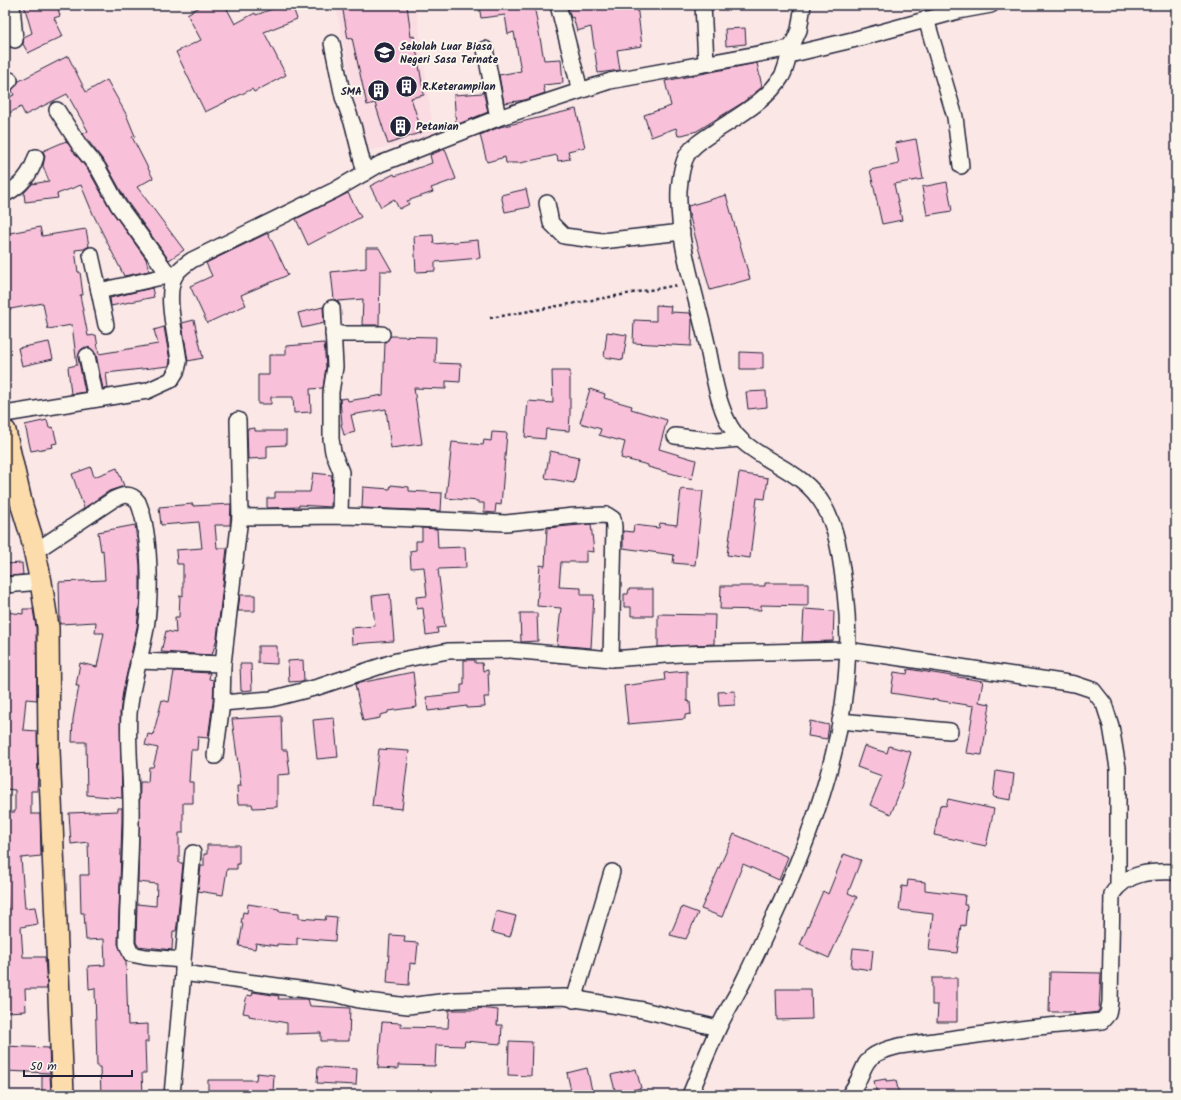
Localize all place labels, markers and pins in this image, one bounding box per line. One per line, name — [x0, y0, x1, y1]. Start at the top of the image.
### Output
place label: Sekolah Luar Biasa Negeri Sasa Ternate — [400, 38, 499, 69]
school or university icon: Sekolah Luar Biasa Negeri Sasa Ternate — [371, 39, 397, 65]
building icon: R.Keterampilan — [394, 73, 420, 99]
building icon: SMA — [365, 78, 391, 104]
place label: R.Keterampilan — [422, 78, 496, 96]
place label: SMA — [341, 83, 362, 101]
building icon: Petanian — [388, 113, 414, 139]
place label: Petanian — [416, 118, 459, 136]

